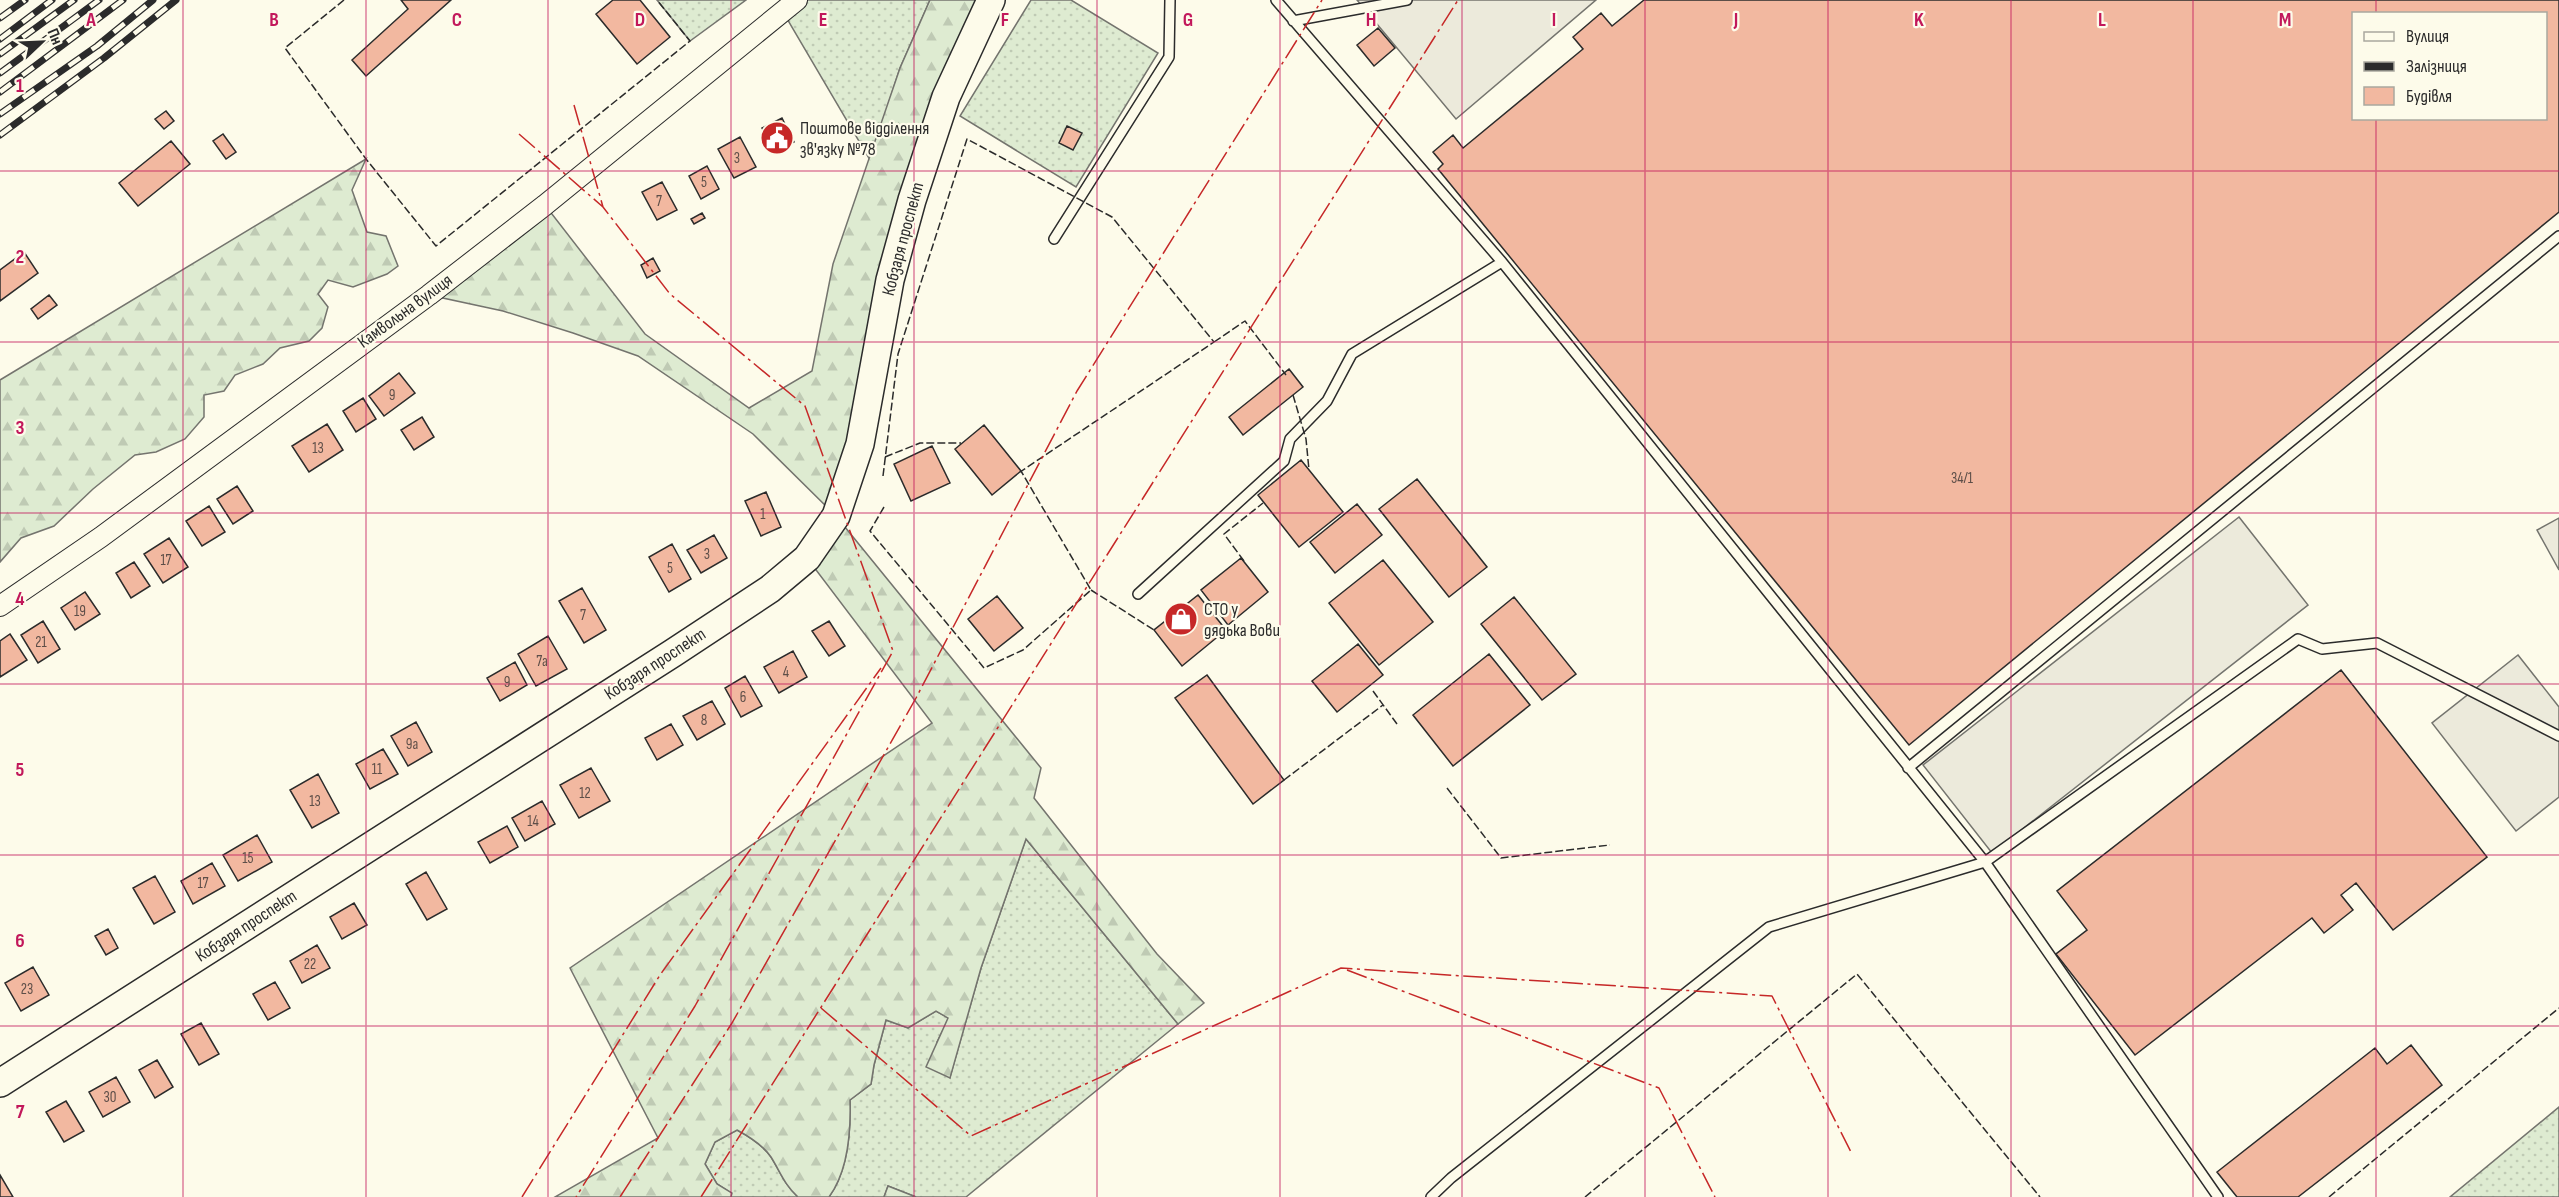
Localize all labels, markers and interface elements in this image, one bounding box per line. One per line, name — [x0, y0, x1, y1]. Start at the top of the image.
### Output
text: A — [85, 8, 96, 32]
text: B — [269, 8, 279, 32]
text: C — [452, 8, 462, 32]
text: D — [635, 8, 645, 32]
text: E — [819, 8, 827, 32]
text: F — [1001, 8, 1009, 32]
text: G — [1183, 8, 1193, 32]
text: H — [1366, 8, 1376, 32]
text: I — [1552, 8, 1556, 32]
text: J — [1733, 8, 1738, 32]
text: K — [1914, 8, 1924, 32]
text: L — [2098, 8, 2106, 32]
text: M — [2279, 8, 2291, 32]
north arrow — [12, 12, 72, 72]
legend — [2352, 12, 2547, 120]
text: Пн — [43, 26, 66, 48]
text: Вулиця — [2406, 26, 2449, 47]
text: Залізниця — [2406, 56, 2467, 77]
text: 1 — [16, 74, 24, 98]
text: Будівля — [2406, 86, 2452, 107]
place label: Поштове відділення зв'язку №78 — [800, 118, 929, 160]
public building icon: Поштове відділення зв'язку №78 — [759, 120, 795, 156]
house number: 3 — [734, 149, 740, 168]
house number: 5 — [701, 173, 707, 192]
street label: Кобзаря проспект — [878, 180, 928, 298]
house number: 7 — [656, 192, 662, 211]
text: 2 — [16, 245, 24, 269]
street label: Камвольна вулиця — [353, 270, 457, 352]
house number: 9 — [389, 386, 395, 405]
text: 3 — [16, 416, 25, 440]
house number: 13 — [312, 439, 324, 458]
house number: 34/1 — [1951, 469, 1974, 488]
house number: 1 — [760, 505, 766, 524]
house number: 3 — [704, 545, 710, 564]
house number: 17 — [160, 551, 172, 570]
house number: 5 — [667, 559, 673, 578]
text: 4 — [15, 587, 25, 611]
place label: СТО у дядька Вови — [1204, 599, 1280, 641]
shop icon: СТО у дядька Вови — [1163, 601, 1199, 637]
house number: 19 — [74, 602, 86, 621]
house number: 7 — [580, 606, 586, 625]
street label: Кобзаря проспект — [600, 623, 710, 705]
house number: 21 — [35, 633, 47, 652]
house number: 7а — [536, 652, 548, 671]
house number: 4 — [783, 663, 789, 682]
house number: 9 — [504, 673, 510, 692]
house number: 6 — [740, 688, 746, 707]
house number: 8 — [701, 711, 707, 730]
house number: 9а — [406, 735, 418, 754]
text: 5 — [16, 758, 25, 782]
house number: 11 — [372, 760, 383, 779]
house number: 12 — [579, 784, 591, 803]
house number: 13 — [309, 792, 321, 811]
house number: 14 — [527, 812, 539, 831]
house number: 15 — [242, 849, 254, 868]
house number: 17 — [197, 874, 209, 893]
street label: Кобзаря проспект — [191, 885, 301, 967]
text: 6 — [15, 929, 25, 953]
house number: 22 — [304, 955, 316, 974]
house number: 23 — [21, 980, 33, 999]
house number: 30 — [104, 1088, 116, 1107]
text: 7 — [16, 1100, 25, 1124]

